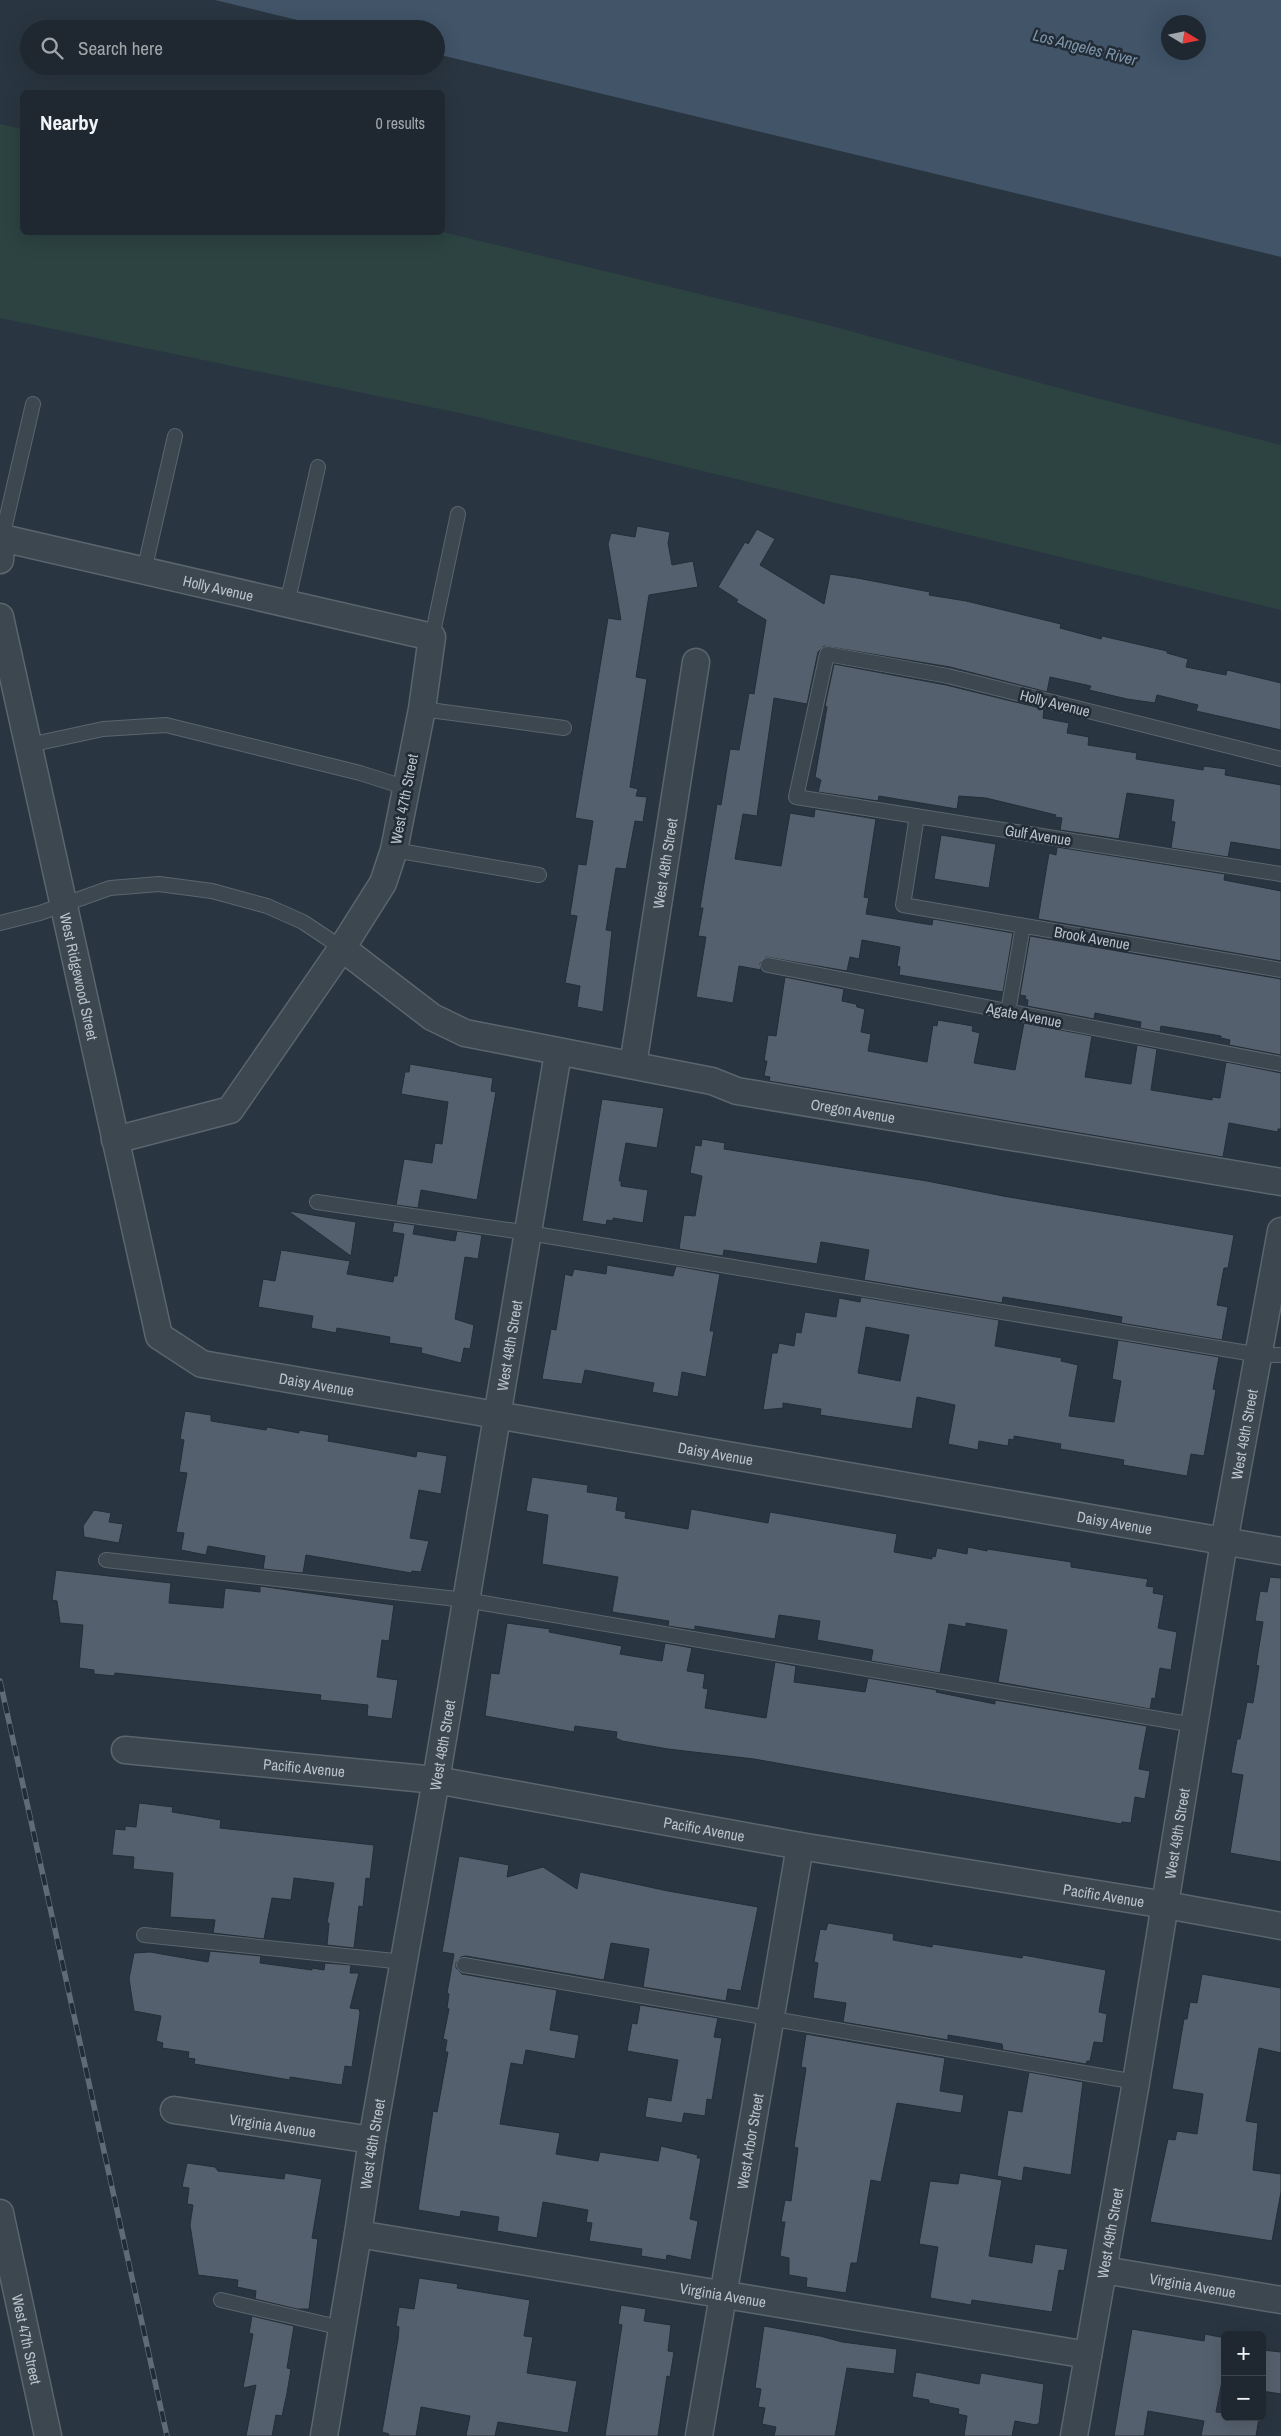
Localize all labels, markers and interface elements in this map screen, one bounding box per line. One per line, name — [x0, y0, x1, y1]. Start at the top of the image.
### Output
north arrow — [1161, 15, 1206, 60]
search box — [20, 20, 445, 75]
water label: Los Angeles River — [1031, 23, 1140, 71]
icon: search — [38, 34, 66, 62]
text: Search here — [78, 35, 163, 61]
text: Nearby — [40, 108, 98, 137]
text: 0 results — [375, 112, 425, 134]
street label: Holly Avenue — [181, 570, 256, 606]
street label: Holly Avenue — [1018, 684, 1092, 722]
street label: West 47th Street — [385, 752, 423, 846]
street label: West 48th Street — [647, 816, 682, 910]
street label: Gulf Avenue — [1003, 819, 1073, 851]
street label: West Ridgewood Street — [55, 911, 104, 1043]
street label: Brook Avenue — [1053, 921, 1132, 955]
street label: Agate Avenue — [984, 997, 1064, 1033]
street label: Oregon Avenue — [809, 1093, 897, 1128]
street label: West 48th Street — [491, 1298, 527, 1392]
street label: Daisy Avenue — [277, 1367, 356, 1401]
street label: West 49th Street — [1225, 1387, 1262, 1481]
street label: Daisy Avenue — [677, 1436, 755, 1470]
street label: Daisy Avenue — [1076, 1505, 1154, 1539]
street label: West 48th Street — [424, 1698, 460, 1792]
street label: Pacific Avenue — [262, 1753, 346, 1782]
street label: West 49th Street — [1159, 1786, 1194, 1880]
street label: Pacific Avenue — [662, 1811, 747, 1846]
street label: Pacific Avenue — [1062, 1878, 1146, 1912]
street label: West Arbor Street — [731, 2091, 768, 2191]
street label: West 48th Street — [354, 2096, 390, 2191]
street label: Virginia Avenue — [228, 2108, 318, 2142]
street label: West 49th Street — [1091, 2186, 1128, 2280]
street label: Virginia Avenue — [1148, 2267, 1238, 2303]
street label: Virginia Avenue — [678, 2277, 768, 2312]
street label: West 47th Street — [7, 2292, 47, 2387]
map controls — [1221, 2331, 1266, 2421]
button: + — [1221, 2331, 1266, 2376]
button: − — [1221, 2376, 1266, 2421]

